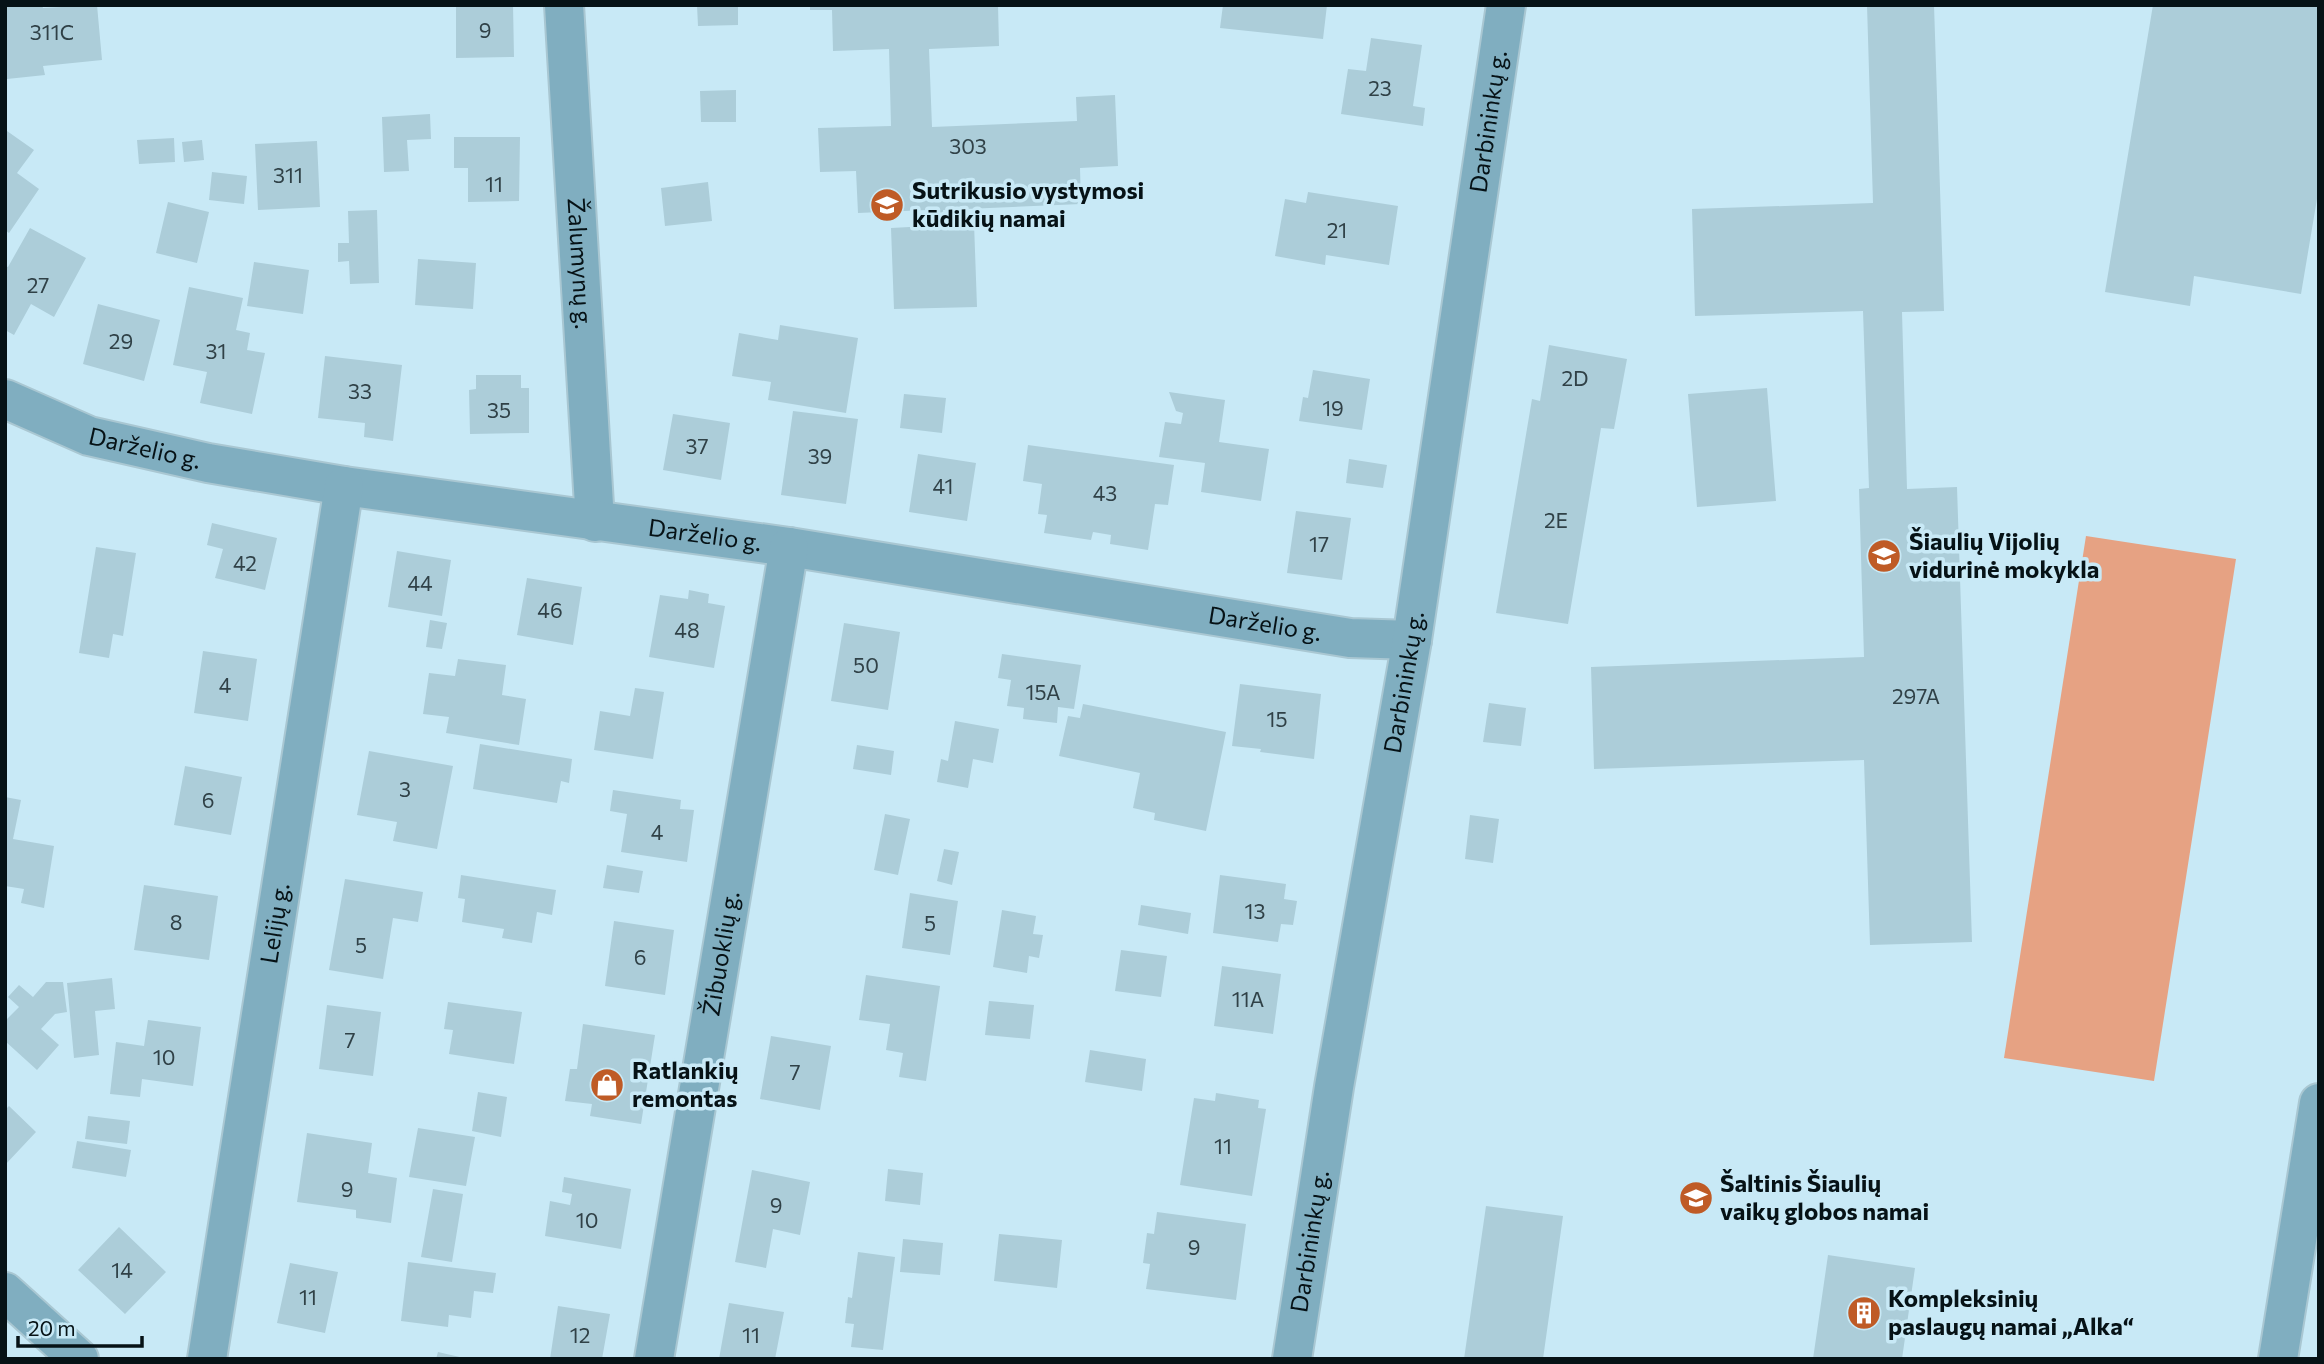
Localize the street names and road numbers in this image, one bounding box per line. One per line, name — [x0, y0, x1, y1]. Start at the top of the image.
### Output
street label: Darbininkų g. — [1462, 48, 1512, 195]
street label: Žalumynų g. — [563, 197, 599, 330]
street label: Darželio g. — [86, 420, 204, 474]
street label: Darželio g. — [646, 512, 764, 556]
street label: Darželio g. — [1206, 599, 1324, 646]
street label: Darbininkų g. — [1377, 609, 1429, 755]
street label: Lelijų g. — [253, 881, 295, 966]
street label: Žibuoklių g. — [695, 889, 745, 1018]
street label: Darbininkų g. — [1283, 1168, 1334, 1314]

